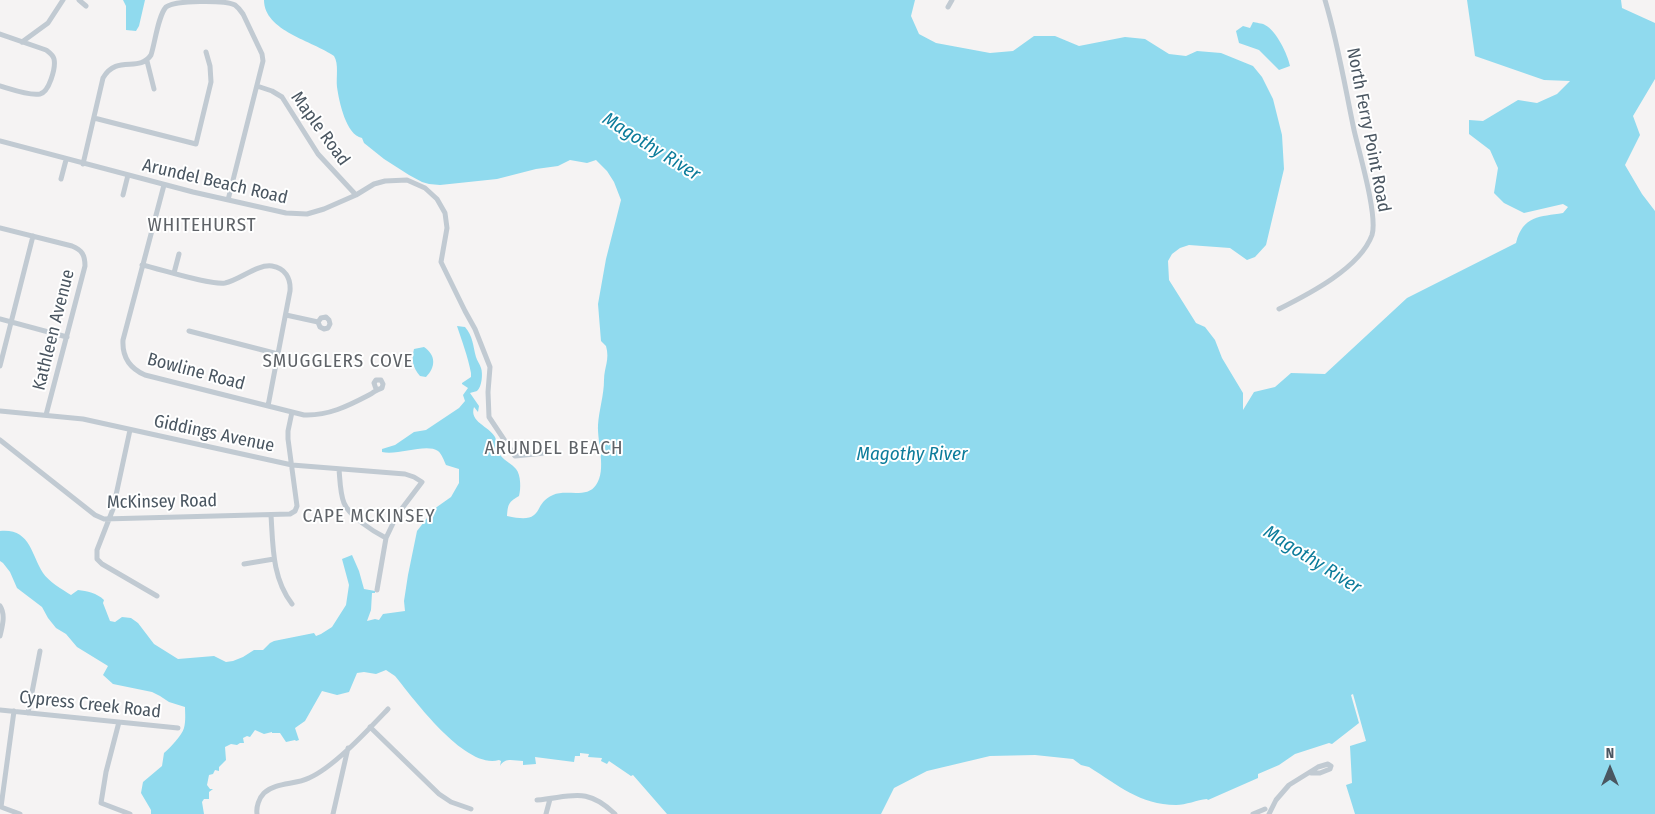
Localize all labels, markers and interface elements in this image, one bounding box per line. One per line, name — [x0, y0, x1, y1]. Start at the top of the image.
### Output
street label: North Ferry Point Road — [1341, 46, 1395, 214]
street label: Maple Road — [286, 88, 354, 170]
water label: Magothy River — [598, 108, 704, 186]
street label: Arundel Beach Road — [140, 155, 290, 209]
district label: WHITEHURST — [146, 215, 258, 237]
street label: Kathleen Avenue — [29, 267, 79, 393]
street label: Bowline Road — [145, 349, 247, 395]
district label: SMUGGLERS COVE — [261, 351, 415, 373]
street label: Giddings Avenue — [152, 411, 276, 457]
district label: ARUNDEL BEACH — [483, 438, 625, 460]
water label: Magothy River — [857, 444, 967, 466]
street label: McKinsey Road — [107, 490, 217, 514]
district label: CAPE MCKINSEY — [301, 506, 437, 528]
water label: Magothy River — [1259, 521, 1365, 599]
street label: Cypress Creek Road — [18, 687, 162, 723]
north arrow — [1585, 744, 1635, 794]
text: N — [1606, 745, 1614, 762]

